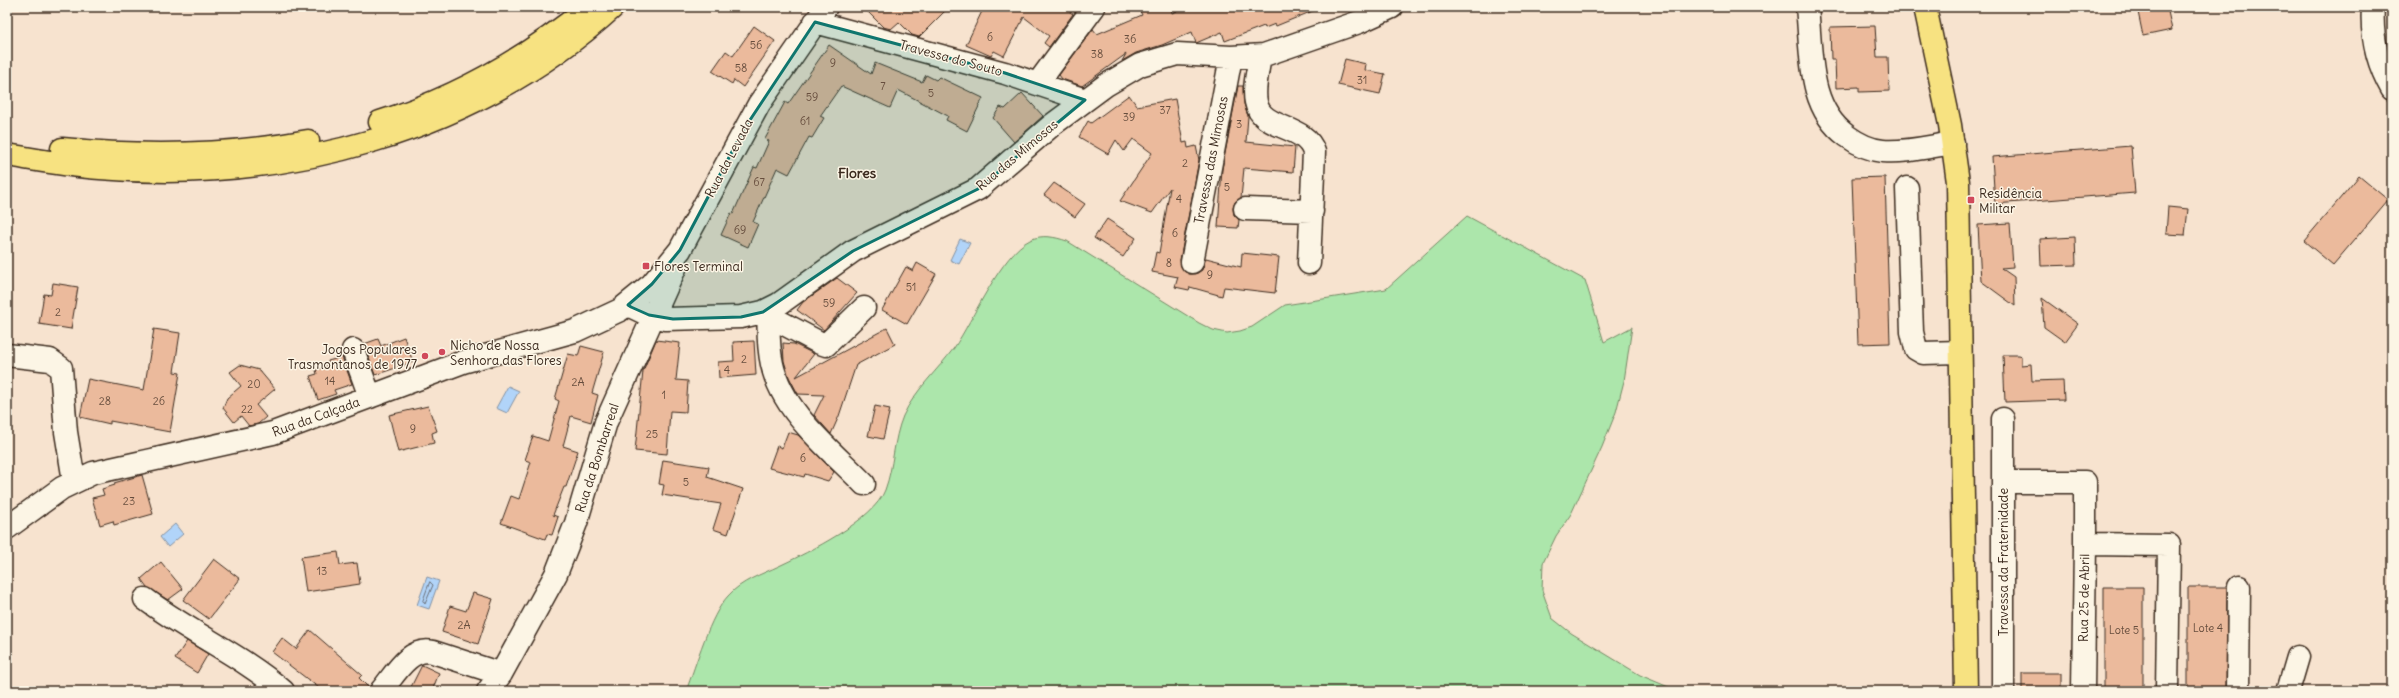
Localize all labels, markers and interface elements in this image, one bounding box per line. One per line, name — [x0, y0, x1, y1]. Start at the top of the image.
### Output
house number: 6 — [987, 30, 993, 44]
house number: 36 — [1124, 32, 1136, 46]
street label: Travessa do Souto — [898, 36, 1004, 80]
house number: 56 — [750, 38, 762, 52]
house number: 38 — [1091, 47, 1103, 61]
house number: 9 — [830, 56, 836, 70]
house number: 58 — [735, 61, 747, 75]
house number: 31 — [1357, 73, 1367, 87]
house number: 7 — [880, 79, 886, 93]
house number: 5 — [928, 86, 934, 100]
house number: 59 — [806, 90, 818, 104]
street label: Travessa das Mimosas — [1190, 95, 1232, 225]
house number: 37 — [1159, 103, 1171, 117]
house number: 39 — [1123, 110, 1135, 124]
house number: 61 — [800, 114, 810, 128]
street label: Rua da Levada — [701, 116, 757, 200]
street label: Rua das Mimosas — [973, 116, 1061, 194]
house number: 3 — [1236, 117, 1242, 131]
house number: 2 — [1182, 156, 1188, 170]
district label: Flores — [838, 164, 877, 182]
house number: 67 — [753, 175, 765, 189]
house number: 5 — [1224, 180, 1230, 194]
place label: Residência Militar — [1979, 185, 2042, 217]
house number: 4 — [1176, 192, 1182, 206]
marker: Residência Militar — [1966, 195, 1976, 205]
house number: 69 — [734, 223, 746, 237]
house number: 6 — [1172, 226, 1178, 240]
house number: 8 — [1166, 256, 1172, 270]
place label: Flores Terminal — [654, 258, 743, 275]
marker: Flores Terminal — [641, 261, 651, 271]
house number: 9 — [1207, 268, 1213, 282]
house number: 51 — [906, 280, 916, 294]
house number: 59 — [823, 296, 835, 310]
house number: 2 — [55, 305, 61, 319]
place label: Nicho de Nossa Senhora das Flores — [450, 337, 562, 369]
place label: Jogos Populares Trasmontanos de 1977 — [288, 341, 418, 373]
marker: Nicho de Nossa Senhora das Flores — [437, 347, 447, 357]
marker: Jogos Populares Trasmontanos de 1977 — [420, 351, 430, 361]
house number: 2 — [741, 352, 747, 366]
house number: 4 — [724, 363, 730, 377]
house number: 14 — [325, 374, 335, 388]
house number: 2A — [571, 375, 585, 389]
house number: 20 — [247, 377, 261, 391]
house number: 1 — [662, 388, 666, 402]
street label: Rua da Calçada — [270, 393, 362, 441]
house number: 28 — [99, 394, 111, 408]
house number: 26 — [153, 394, 165, 408]
street label: Rua da Bombarreal — [571, 401, 623, 515]
house number: 22 — [241, 402, 253, 416]
house number: 9 — [410, 422, 416, 436]
house number: 25 — [646, 427, 658, 441]
house number: 6 — [800, 451, 806, 465]
house number: 5 — [683, 475, 689, 489]
street label: Travessa da Fraternidade — [1995, 488, 2012, 636]
house number: 23 — [123, 494, 135, 508]
street label: Rua 25 de Abril — [2075, 554, 2093, 642]
house number: 13 — [317, 564, 327, 578]
house number: 2A — [457, 618, 471, 632]
house number: Lote 4 — [2193, 621, 2223, 635]
house number: Lote 5 — [2109, 623, 2139, 637]

